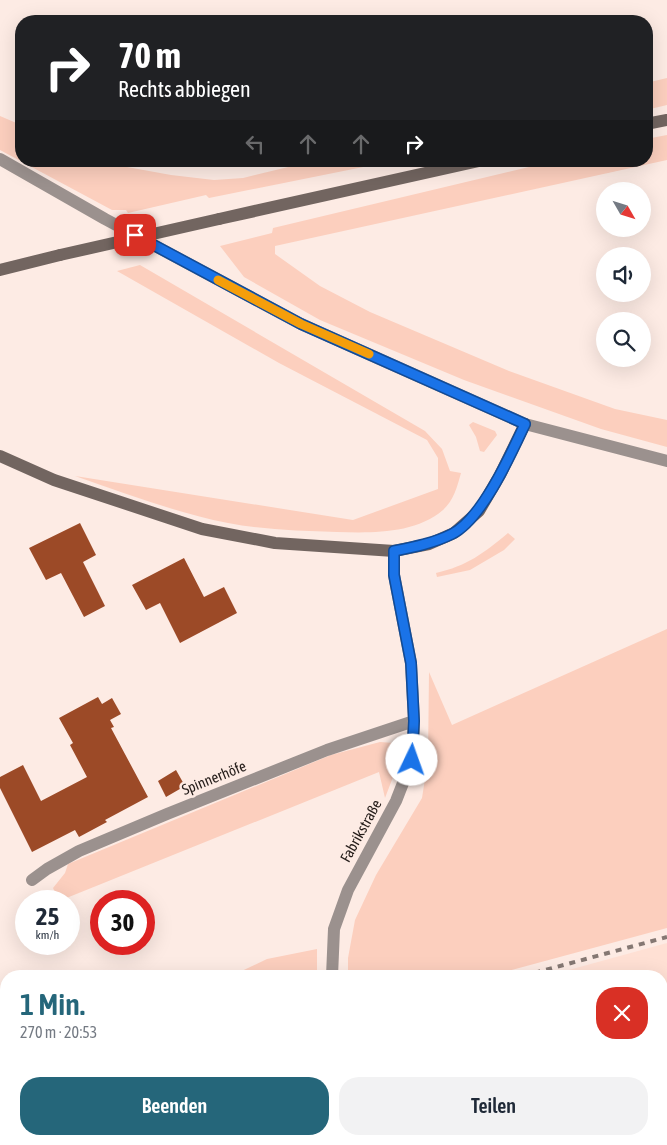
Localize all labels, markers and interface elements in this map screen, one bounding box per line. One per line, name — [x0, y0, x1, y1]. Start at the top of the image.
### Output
icon: right — [35, 35, 100, 100]
text: 70 m — [118, 35, 181, 75]
text: Rechts abbiegen — [118, 76, 251, 102]
icon: left — [241, 130, 269, 158]
icon: ahead — [294, 130, 322, 158]
icon: ahead — [347, 130, 375, 158]
icon: right — [400, 130, 428, 158]
north arrow — [596, 182, 651, 238]
map controls — [596, 182, 651, 367]
pin — [114, 214, 156, 256]
icon: arrive — [121, 221, 149, 249]
button: sound — [596, 247, 651, 302]
button: search — [596, 312, 651, 367]
position arrow — [385, 733, 437, 785]
street label: Spinnerhöfe — [179, 757, 249, 798]
street label: Fabrikstraße — [336, 796, 385, 865]
speed limit sign: 30 — [90, 890, 155, 955]
text: 25 — [36, 902, 59, 930]
text: km/h — [36, 928, 59, 942]
text: 1 Min. — [20, 987, 85, 1021]
button: close — [596, 987, 648, 1039]
text: 270 m · 20:53 — [20, 1023, 97, 1041]
button: Beenden — [20, 1077, 329, 1135]
button: Teilen — [339, 1077, 648, 1135]

